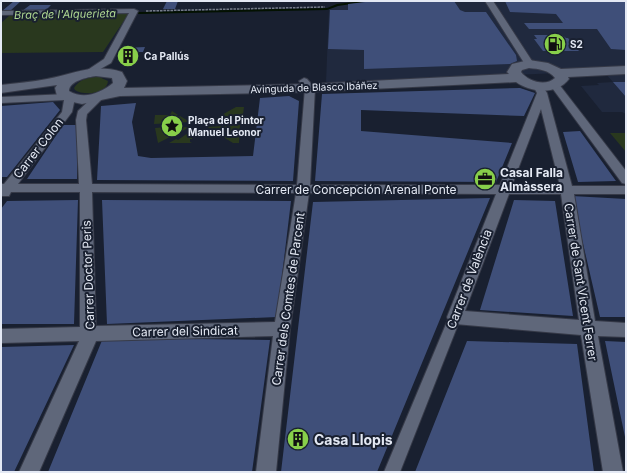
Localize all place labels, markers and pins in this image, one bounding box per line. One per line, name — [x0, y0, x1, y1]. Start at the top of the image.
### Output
fuel station icon: S2 — [542, 31, 568, 57]
place label: S2 — [570, 38, 583, 50]
building icon: Ca Pallús — [115, 43, 141, 69]
place label: Ca Pallús — [144, 50, 189, 62]
place icon: Plaça del Pintor Manuel Leonor — [159, 113, 185, 139]
place label: Plaça del Pintor Manuel Leonor — [188, 114, 264, 138]
place label: Casal Falla Almàssera — [500, 165, 563, 194]
office icon: Casal Falla Almàssera — [472, 166, 498, 192]
building icon: Casa Llopis — [285, 426, 311, 452]
place label: Casa Llopis — [314, 431, 393, 448]

